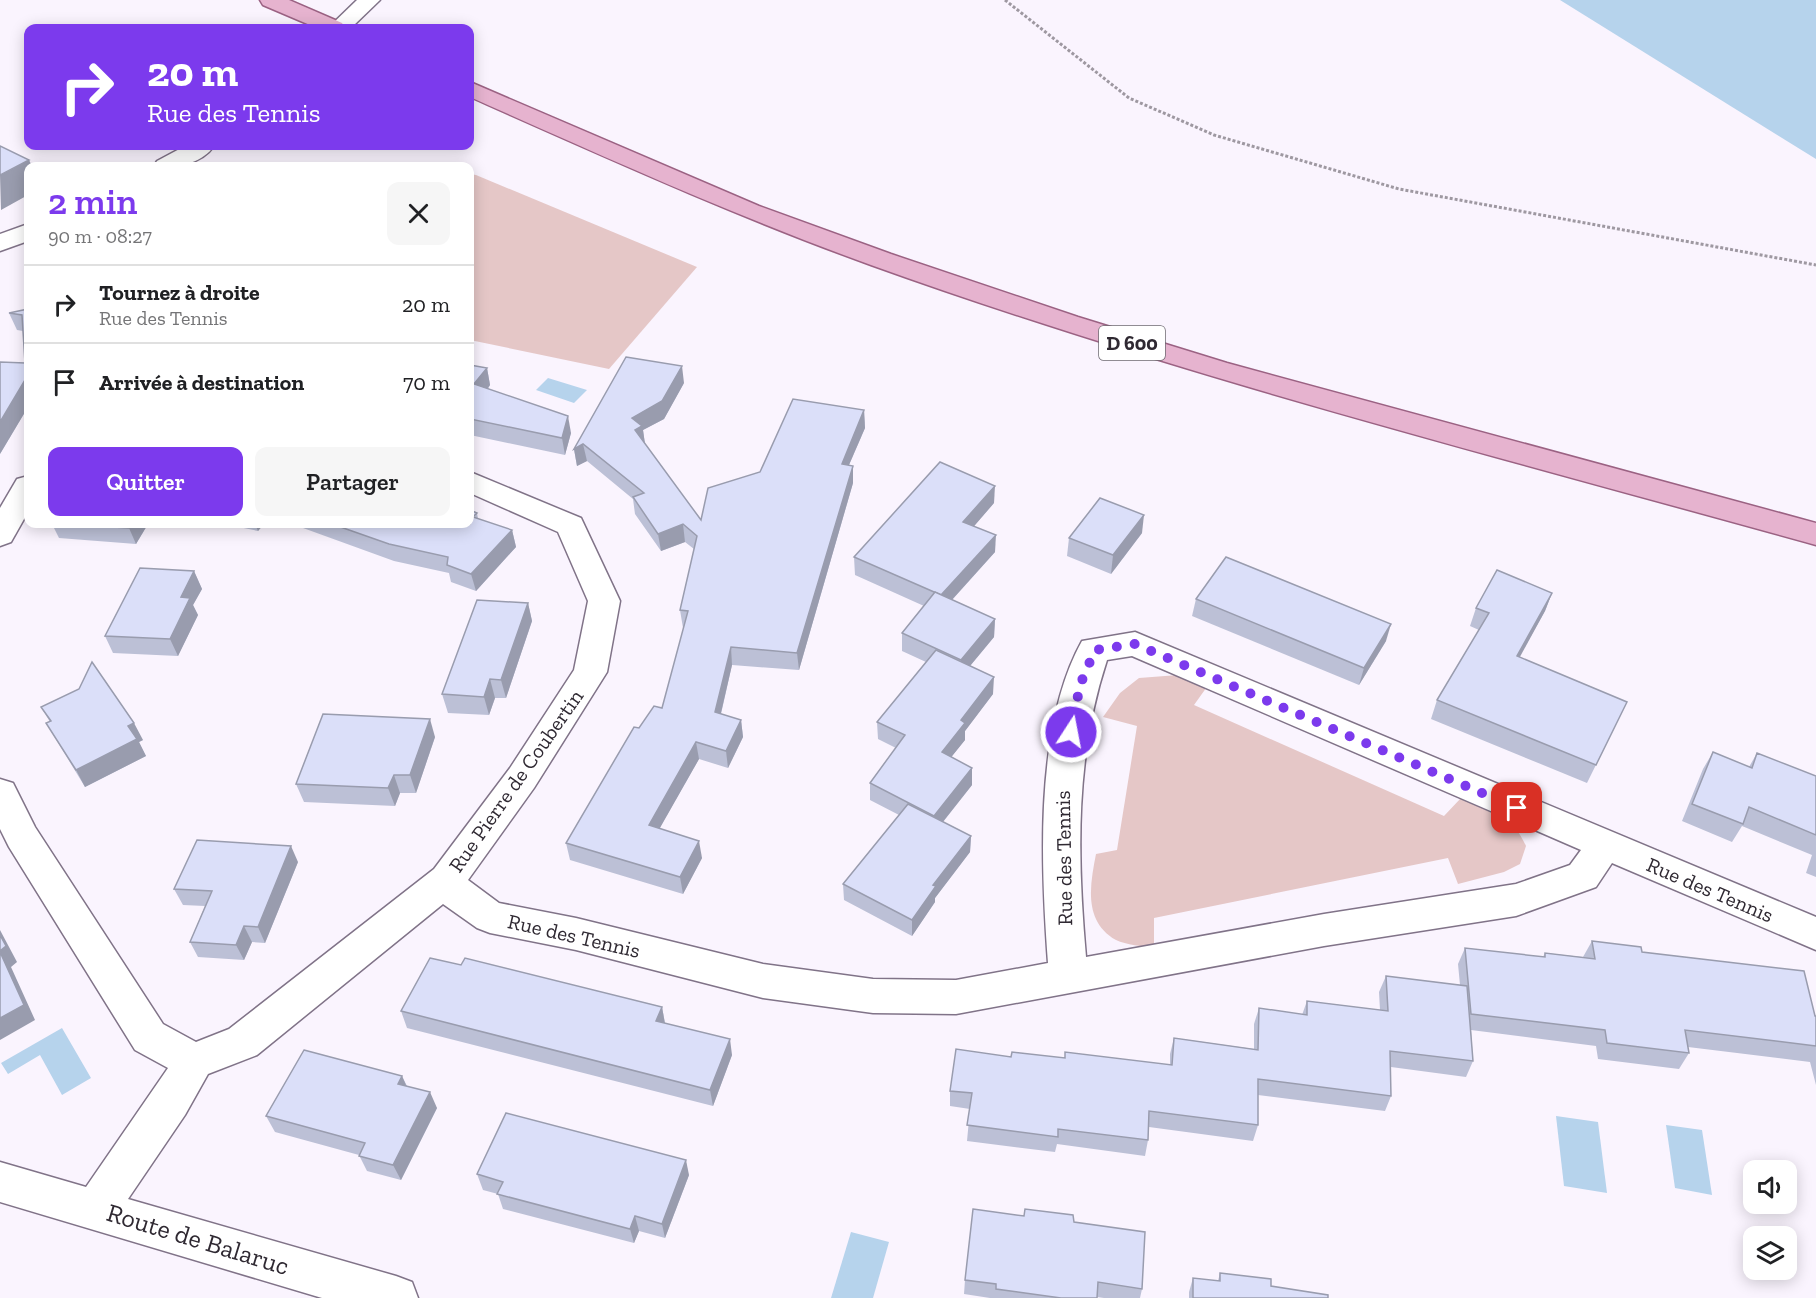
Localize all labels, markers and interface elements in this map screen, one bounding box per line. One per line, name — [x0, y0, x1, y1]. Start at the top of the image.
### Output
text: 20 m — [147, 46, 238, 97]
icon: right — [48, 48, 126, 126]
text: Rue des Tennis — [147, 97, 321, 129]
text: 2 min — [48, 180, 137, 223]
button: close — [387, 182, 450, 245]
text: 90 m · 08:27 — [48, 224, 152, 248]
text: Tournez à droite — [99, 279, 260, 306]
icon: right — [48, 288, 81, 321]
text: 20 m — [402, 291, 450, 318]
text: Rue des Tennis — [99, 306, 228, 330]
road number: D 600 — [1099, 326, 1165, 360]
icon: arrive — [48, 366, 81, 399]
text: Arrivée à destination — [99, 369, 304, 396]
text: 70 m — [403, 369, 450, 396]
button: Quitter — [48, 447, 243, 516]
button: Partager — [255, 447, 450, 516]
street label: Rue Pierre de Coubertin — [443, 685, 588, 877]
position arrow — [1039, 700, 1103, 764]
pin — [1491, 782, 1542, 833]
street label: Rue des Tennis — [1050, 790, 1077, 926]
icon: arrive — [1500, 791, 1533, 824]
street label: Rue des Tennis — [1643, 852, 1777, 927]
street label: Rue des Tennis — [506, 908, 643, 963]
map controls — [1743, 1160, 1797, 1280]
button: sound — [1743, 1160, 1797, 1214]
street label: Route de Balaruc — [103, 1196, 293, 1282]
button: layers — [1743, 1226, 1797, 1280]

